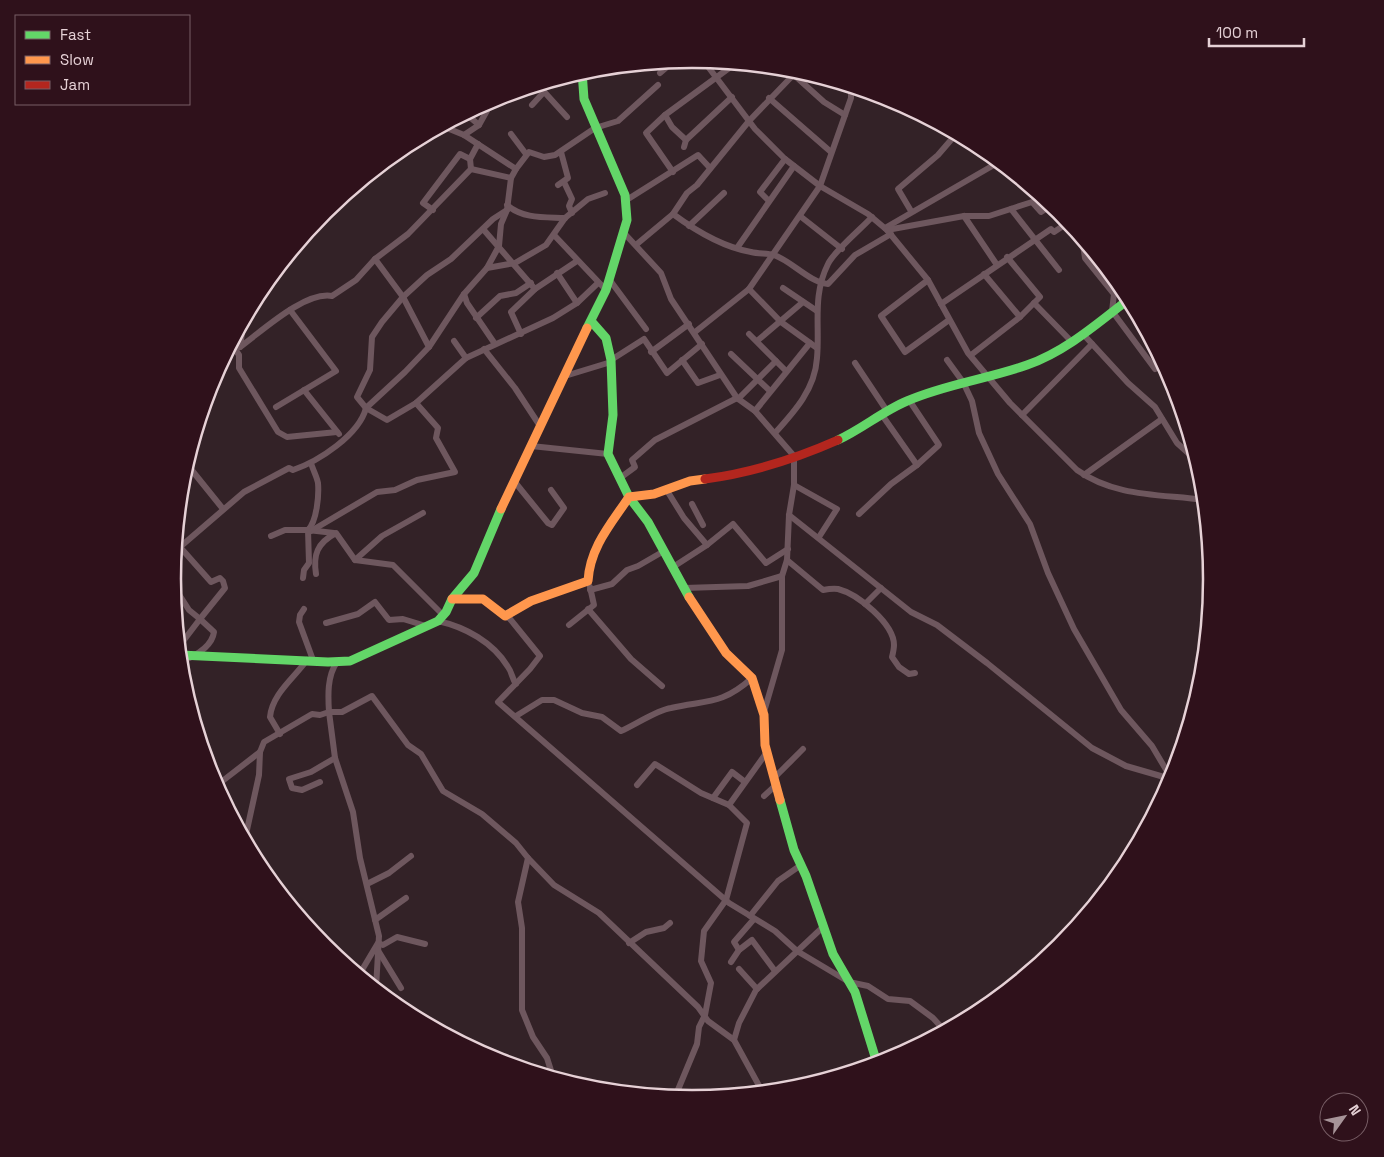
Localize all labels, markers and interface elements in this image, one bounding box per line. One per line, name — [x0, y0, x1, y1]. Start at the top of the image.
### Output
legend — [15, 15, 190, 105]
scale bar — [1209, 15, 1304, 47]
text: 100 m — [1216, 23, 1258, 42]
text: Fast — [60, 25, 91, 44]
text: Slow — [60, 50, 94, 69]
text: Jam — [60, 75, 90, 94]
north arrow — [1319, 1092, 1369, 1142]
text: N — [1345, 1101, 1365, 1119]

